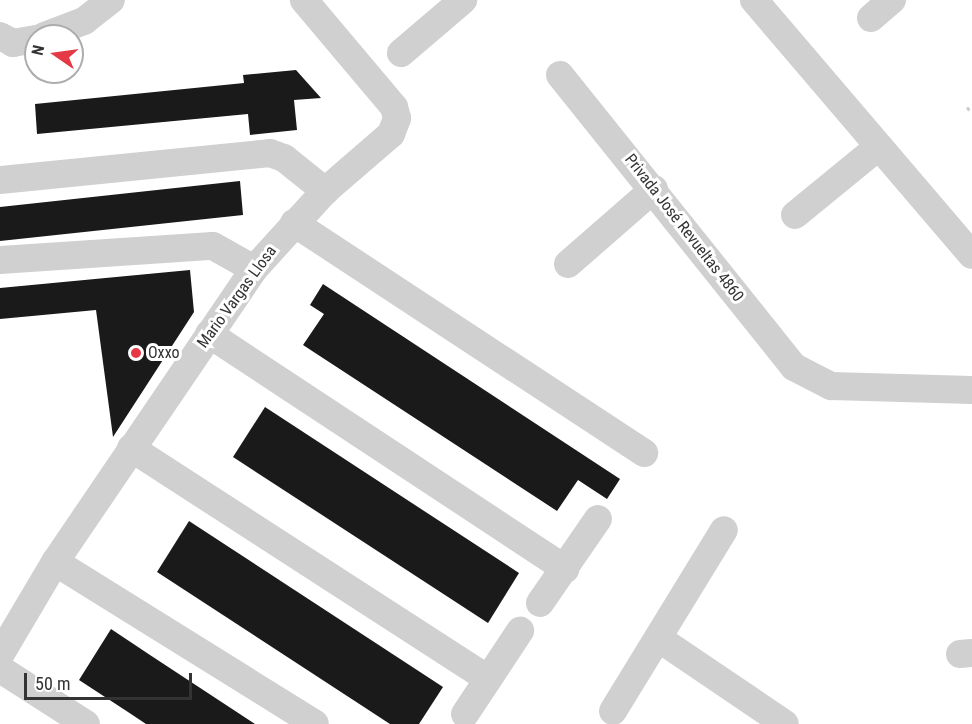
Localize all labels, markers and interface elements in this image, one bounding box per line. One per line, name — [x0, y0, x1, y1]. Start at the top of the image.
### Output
north arrow — [24, 24, 84, 84]
text: N — [28, 43, 48, 57]
street label: Privada José Revueltas 4860 — [620, 150, 748, 306]
street label: Mario Vargas Llosa — [193, 242, 281, 352]
place label: Oxxo — [148, 343, 180, 363]
marker: Oxxo — [129, 346, 143, 360]
scale bar — [27, 661, 195, 699]
text: 50 m — [35, 673, 70, 694]

